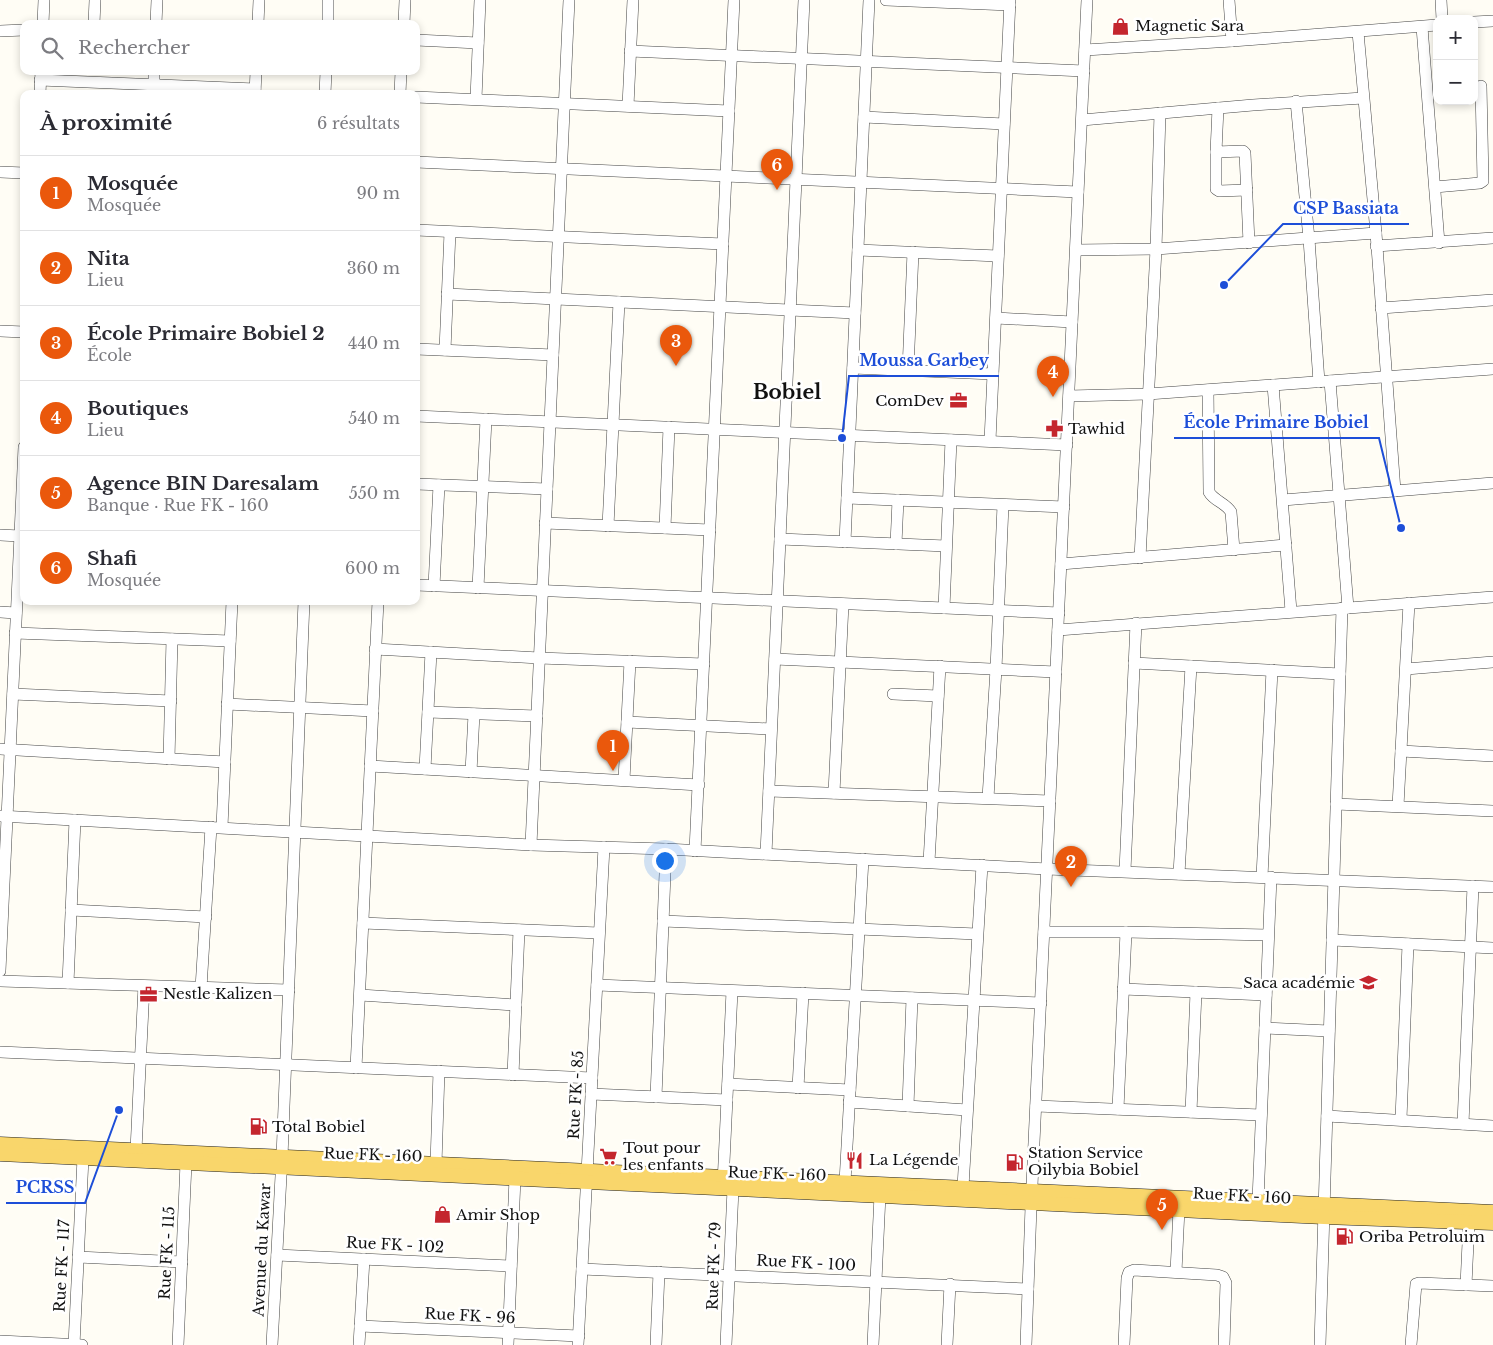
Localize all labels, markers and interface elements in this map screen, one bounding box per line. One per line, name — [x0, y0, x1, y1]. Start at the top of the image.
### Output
map controls — [1433, 15, 1478, 105]
button: + — [1433, 15, 1478, 60]
shop icon: Magnetic Sara — [1111, 16, 1131, 36]
place label: Magnetic Sara — [1135, 16, 1245, 35]
search box — [20, 20, 420, 75]
icon: search — [38, 34, 66, 62]
text: Rechercher — [78, 36, 190, 59]
button: − — [1433, 60, 1478, 105]
text: À proximité — [40, 110, 172, 136]
text: 6 résultats — [317, 113, 400, 133]
pin: 6 — [761, 149, 793, 190]
text: Mosquée — [87, 172, 178, 195]
text: 1 — [53, 183, 59, 203]
text: 90 m — [357, 183, 400, 203]
callout: CSP Bassiata — [1283, 193, 1409, 224]
text: Mosquée — [87, 195, 161, 215]
text: CSP Bassiata — [1293, 198, 1399, 218]
text: Nita — [87, 247, 130, 270]
text: 2 — [51, 258, 61, 278]
text: 360 m — [347, 258, 400, 278]
text: Lieu — [87, 270, 124, 290]
text: École Primaire Bobiel 2 — [87, 322, 325, 345]
pin: 3 — [660, 325, 692, 366]
text: 3 — [51, 333, 61, 353]
text: 440 m — [348, 333, 400, 353]
text: École — [87, 345, 132, 365]
callout: Moussa Garbey — [849, 345, 999, 376]
text: Moussa Garbey — [859, 350, 989, 370]
pin: 4 — [1037, 356, 1069, 397]
district label: Bobiel — [753, 380, 821, 404]
place label: ComDev — [875, 391, 944, 410]
office icon: ComDev — [948, 391, 968, 411]
text: Boutiques — [87, 397, 189, 420]
callout: École Primaire Bobiel — [1174, 407, 1379, 438]
text: 4 — [51, 408, 61, 428]
text: 540 m — [348, 408, 400, 428]
text: École Primaire Bobiel — [1183, 412, 1369, 432]
pharmacy icon: Tawhid — [1044, 419, 1064, 439]
place label: Tawhid — [1068, 419, 1125, 438]
text: Lieu — [87, 420, 124, 440]
text: Agence BIN Daresalam — [87, 472, 319, 495]
text: 5 — [51, 483, 61, 503]
text: 550 m — [349, 483, 400, 503]
text: Banque · Rue FK - 160 — [87, 495, 269, 515]
text: Shafi — [87, 547, 137, 570]
text: 6 — [51, 558, 61, 578]
text: 600 m — [345, 558, 400, 578]
text: Mosquée — [87, 570, 161, 590]
pin: 1 — [597, 730, 629, 771]
pin: 2 — [1055, 846, 1087, 887]
your location — [652, 848, 678, 874]
place label: Saca académie — [1243, 973, 1355, 992]
school or university icon: Saca académie — [1359, 973, 1379, 993]
office icon: Nestle Kalizen — [139, 984, 159, 1004]
place label: Nestle Kalizen — [163, 984, 272, 1003]
street label: Rue FK - 85 — [564, 1050, 587, 1140]
fuel station icon: Total Bobiel — [248, 1117, 268, 1137]
place label: Total Bobiel — [272, 1117, 365, 1136]
place label: Tout pour les enfants — [623, 1138, 704, 1174]
street label: Rue FK - 160 — [323, 1143, 423, 1166]
place label: Station Service Oilybia Bobiel — [1028, 1143, 1143, 1179]
supermarket icon: Tout pour les enfants — [599, 1147, 619, 1167]
restaurant icon: La Légende — [845, 1150, 865, 1170]
place label: La Légende — [869, 1150, 958, 1169]
fuel station icon: Station Service Oilybia Bobiel — [1004, 1152, 1024, 1172]
street label: Rue FK - 160 — [727, 1162, 827, 1185]
callout: PCRSS — [6, 1172, 85, 1203]
text: PCRSS — [16, 1177, 74, 1197]
street label: Avenue du Kawar — [248, 1182, 275, 1318]
street label: Rue FK - 160 — [1192, 1183, 1292, 1208]
pin: 5 — [1146, 1189, 1178, 1230]
shop icon: Amir Shop — [432, 1205, 452, 1225]
place label: Amir Shop — [455, 1205, 540, 1224]
street label: Rue FK - 115 — [155, 1206, 178, 1300]
street label: Rue FK - 117 — [50, 1219, 73, 1313]
street label: Rue FK - 79 — [702, 1221, 725, 1311]
fuel station icon: Oriba Petroluim — [1335, 1227, 1355, 1247]
place label: Oriba Petroluim — [1359, 1227, 1485, 1246]
street label: Rue FK - 102 — [345, 1232, 445, 1257]
street label: Rue FK - 100 — [756, 1250, 856, 1275]
street label: Rue FK - 96 — [424, 1304, 516, 1327]

